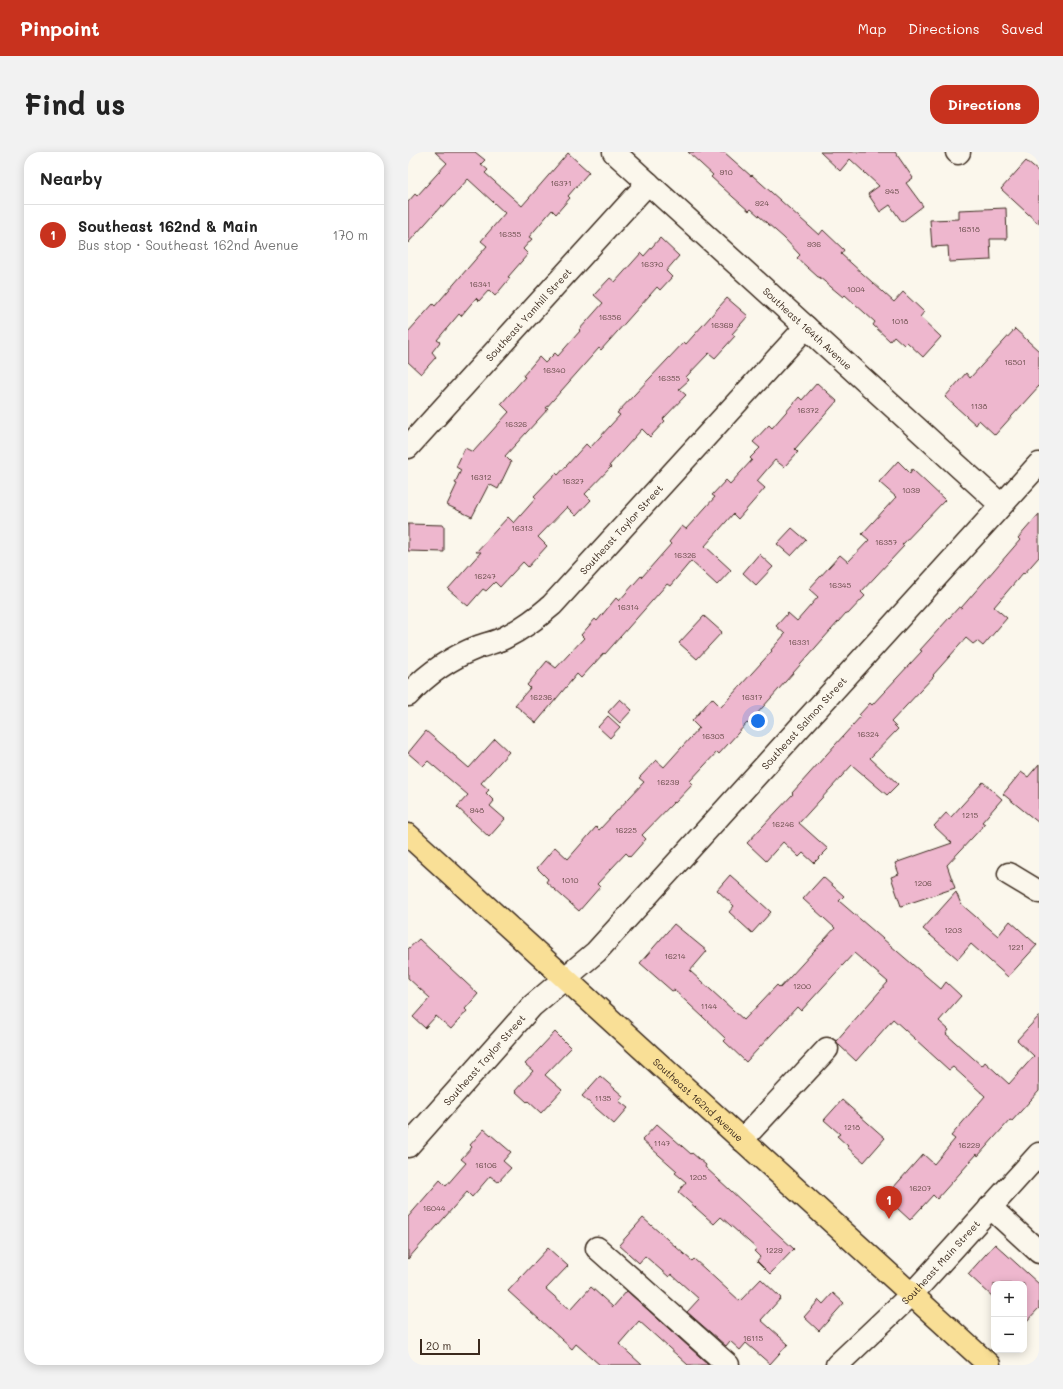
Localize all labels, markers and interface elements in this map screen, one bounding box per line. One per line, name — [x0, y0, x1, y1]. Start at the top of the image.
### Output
text: Pinpoint — [20, 16, 100, 41]
text: Map — [858, 19, 886, 38]
text: Directions — [908, 19, 979, 38]
text: Saved — [1001, 19, 1043, 38]
button: Directions — [930, 85, 1039, 124]
text: Find us — [24, 86, 125, 122]
text: Nearby — [40, 167, 102, 189]
house number: 910 — [719, 167, 733, 177]
house number: 16371 — [550, 178, 572, 188]
house number: 945 — [885, 186, 899, 196]
house number: 924 — [755, 198, 769, 208]
text: Southeast 162nd & Main — [78, 216, 258, 236]
house number: 16518 — [958, 224, 980, 234]
text: 1 — [50, 226, 56, 243]
text: 170 m — [332, 226, 368, 243]
house number: 16355 — [499, 229, 522, 239]
text: Bus stop · Southeast 162nd Avenue — [78, 236, 298, 253]
house number: 936 — [807, 239, 821, 249]
house number: 16370 — [641, 259, 663, 269]
street label: Southeast Yamhill Street — [482, 265, 575, 364]
house number: 16341 — [469, 279, 491, 289]
street label: Southeast 164th Avenue — [760, 284, 855, 373]
house number: 1004 — [847, 284, 865, 294]
house number: 16356 — [599, 312, 621, 322]
house number: 1018 — [892, 316, 909, 326]
house number: 16369 — [711, 320, 734, 330]
house number: 16501 — [1004, 357, 1026, 367]
house number: 16340 — [543, 365, 565, 375]
house number: 16355 — [658, 373, 681, 383]
house number: 1138 — [971, 401, 987, 411]
house number: 16372 — [797, 405, 819, 415]
house number: 16326 — [505, 419, 527, 429]
house number: 16312 — [470, 472, 492, 482]
house number: 16327 — [562, 476, 585, 486]
street label: Southeast Taylor Street — [576, 481, 666, 578]
house number: 1039 — [902, 485, 920, 495]
house number: 16313 — [511, 523, 533, 533]
house number: 16357 — [875, 537, 898, 547]
house number: 16326 — [674, 550, 696, 560]
house number: 16247 — [474, 571, 497, 581]
house number: 16345 — [829, 580, 852, 590]
house number: 16314 — [617, 602, 639, 612]
house number: 16331 — [788, 637, 810, 647]
street label: Southeast Salmon Street — [758, 674, 850, 773]
house number: 16236 — [530, 692, 552, 702]
house number: 16317 — [741, 692, 763, 702]
your location — [748, 711, 768, 731]
house number: 16324 — [857, 729, 879, 739]
house number: 16305 — [702, 731, 725, 741]
house number: 16239 — [657, 777, 679, 787]
house number: 948 — [470, 805, 484, 815]
house number: 1215 — [962, 810, 978, 820]
house number: 16246 — [772, 819, 794, 829]
house number: 16225 — [615, 825, 637, 835]
house number: 1010 — [561, 875, 579, 885]
house number: 1206 — [914, 878, 932, 888]
house number: 1203 — [944, 925, 962, 935]
house number: 1221 — [1008, 942, 1024, 952]
house number: 16214 — [664, 951, 686, 961]
house number: 1200 — [793, 981, 811, 991]
house number: 1144 — [701, 1001, 718, 1011]
street label: Southeast Taylor Street — [440, 1011, 528, 1109]
street label: Southeast 162nd Avenue — [650, 1055, 747, 1145]
house number: 1135 — [595, 1093, 612, 1103]
house number: 1218 — [844, 1122, 860, 1132]
house number: 1147 — [654, 1138, 671, 1148]
house number: 16229 — [958, 1140, 980, 1150]
house number: 16106 — [475, 1160, 497, 1170]
house number: 1205 — [689, 1172, 707, 1182]
house number: 16207 — [909, 1183, 932, 1193]
pin: 1 — [876, 1186, 902, 1219]
house number: 16044 — [423, 1203, 446, 1213]
street label: Southeast Main Street — [898, 1217, 983, 1308]
house number: 1229 — [765, 1245, 783, 1255]
map controls — [991, 1281, 1027, 1353]
button: + — [991, 1281, 1027, 1317]
button: − — [991, 1317, 1027, 1353]
house number: 16115 — [743, 1333, 763, 1343]
scale bar — [420, 1337, 480, 1356]
text: 20 m — [426, 1338, 451, 1353]

